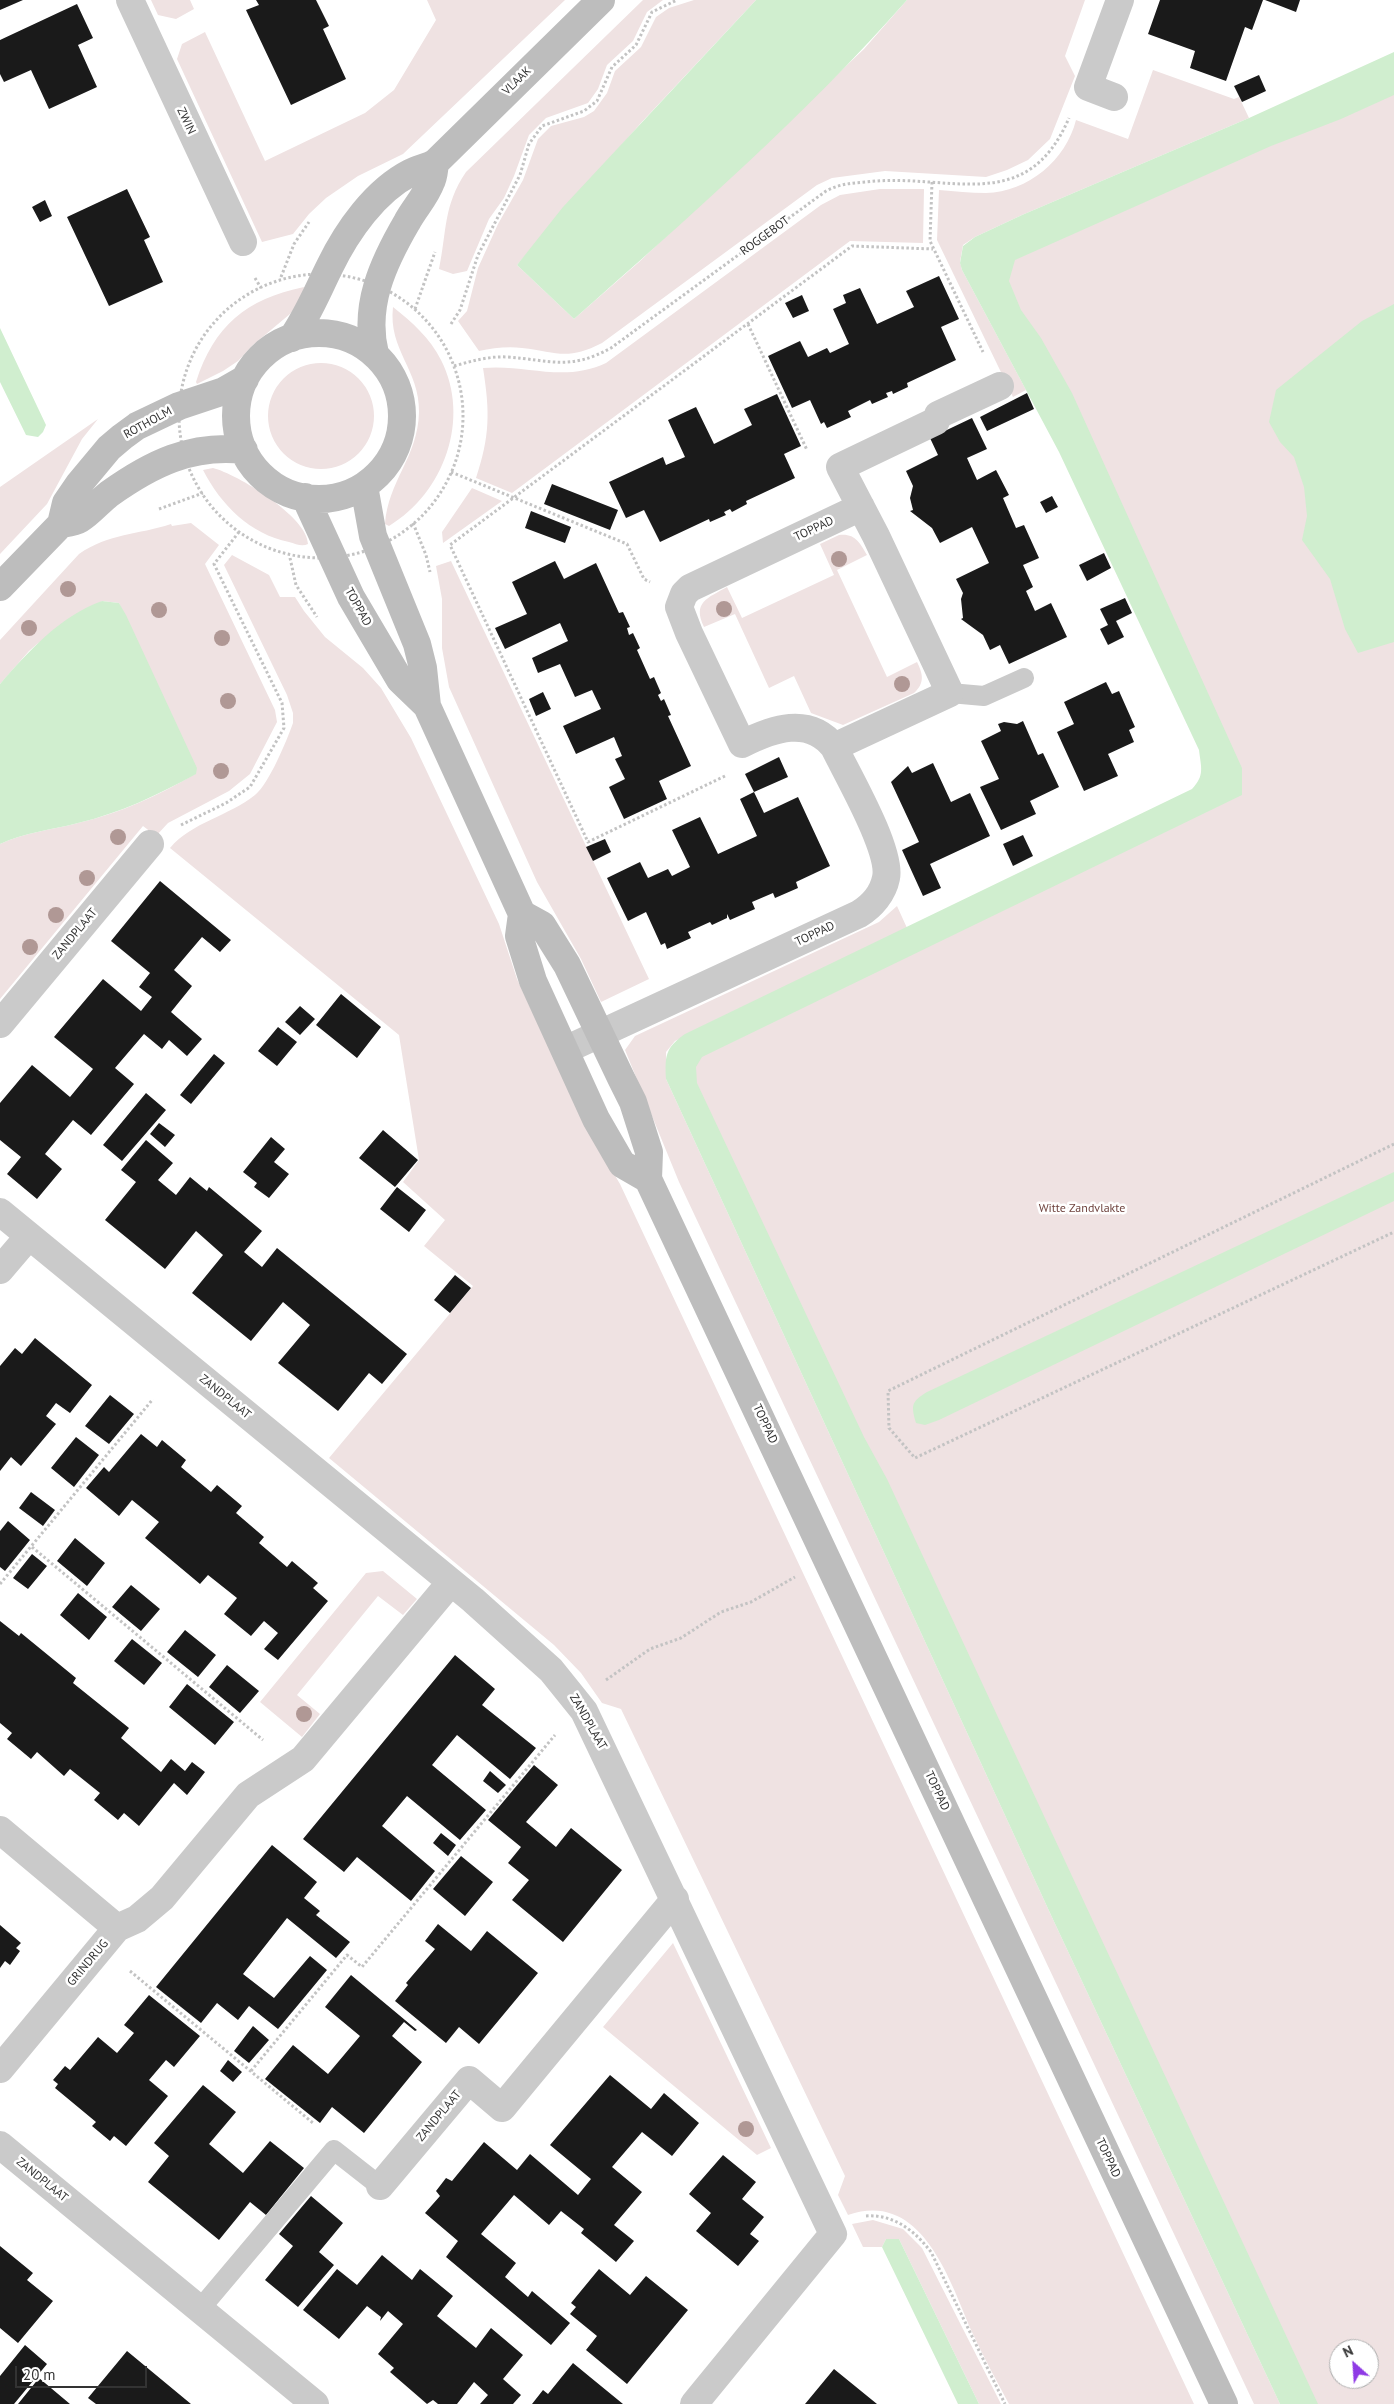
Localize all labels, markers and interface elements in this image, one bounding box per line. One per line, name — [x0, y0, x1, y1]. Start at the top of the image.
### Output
street label: VLAAK — [500, 64, 534, 98]
street label: ZWIN — [174, 105, 198, 137]
street label: ROGGEBOT — [738, 213, 792, 259]
street label: ROTHOLM — [121, 404, 175, 442]
street label: TOPPAD — [792, 514, 836, 544]
street label: TOPPAD — [342, 585, 374, 629]
street label: ZANDPLAAT — [50, 906, 100, 962]
street label: TOPPAD — [793, 919, 837, 949]
park label: Witte Zandvlakte — [1039, 1202, 1125, 1216]
street label: ZANDPLAAT — [196, 1372, 254, 1422]
street label: TOPPAD — [750, 1402, 780, 1446]
street label: ZANDPLAAT — [566, 1691, 610, 1753]
street label: TOPPAD — [922, 1769, 952, 1813]
street label: GRINDRUG — [64, 1937, 112, 1989]
street label: ZANDPLAAT — [414, 2088, 464, 2144]
street label: TOPPAD — [1093, 2136, 1123, 2180]
street label: ZANDPLAAT — [13, 2155, 71, 2205]
north arrow — [1329, 2339, 1379, 2389]
text: N — [1340, 2341, 1356, 2362]
scale bar — [18, 2356, 150, 2388]
text: 20 m — [23, 2365, 56, 2384]

